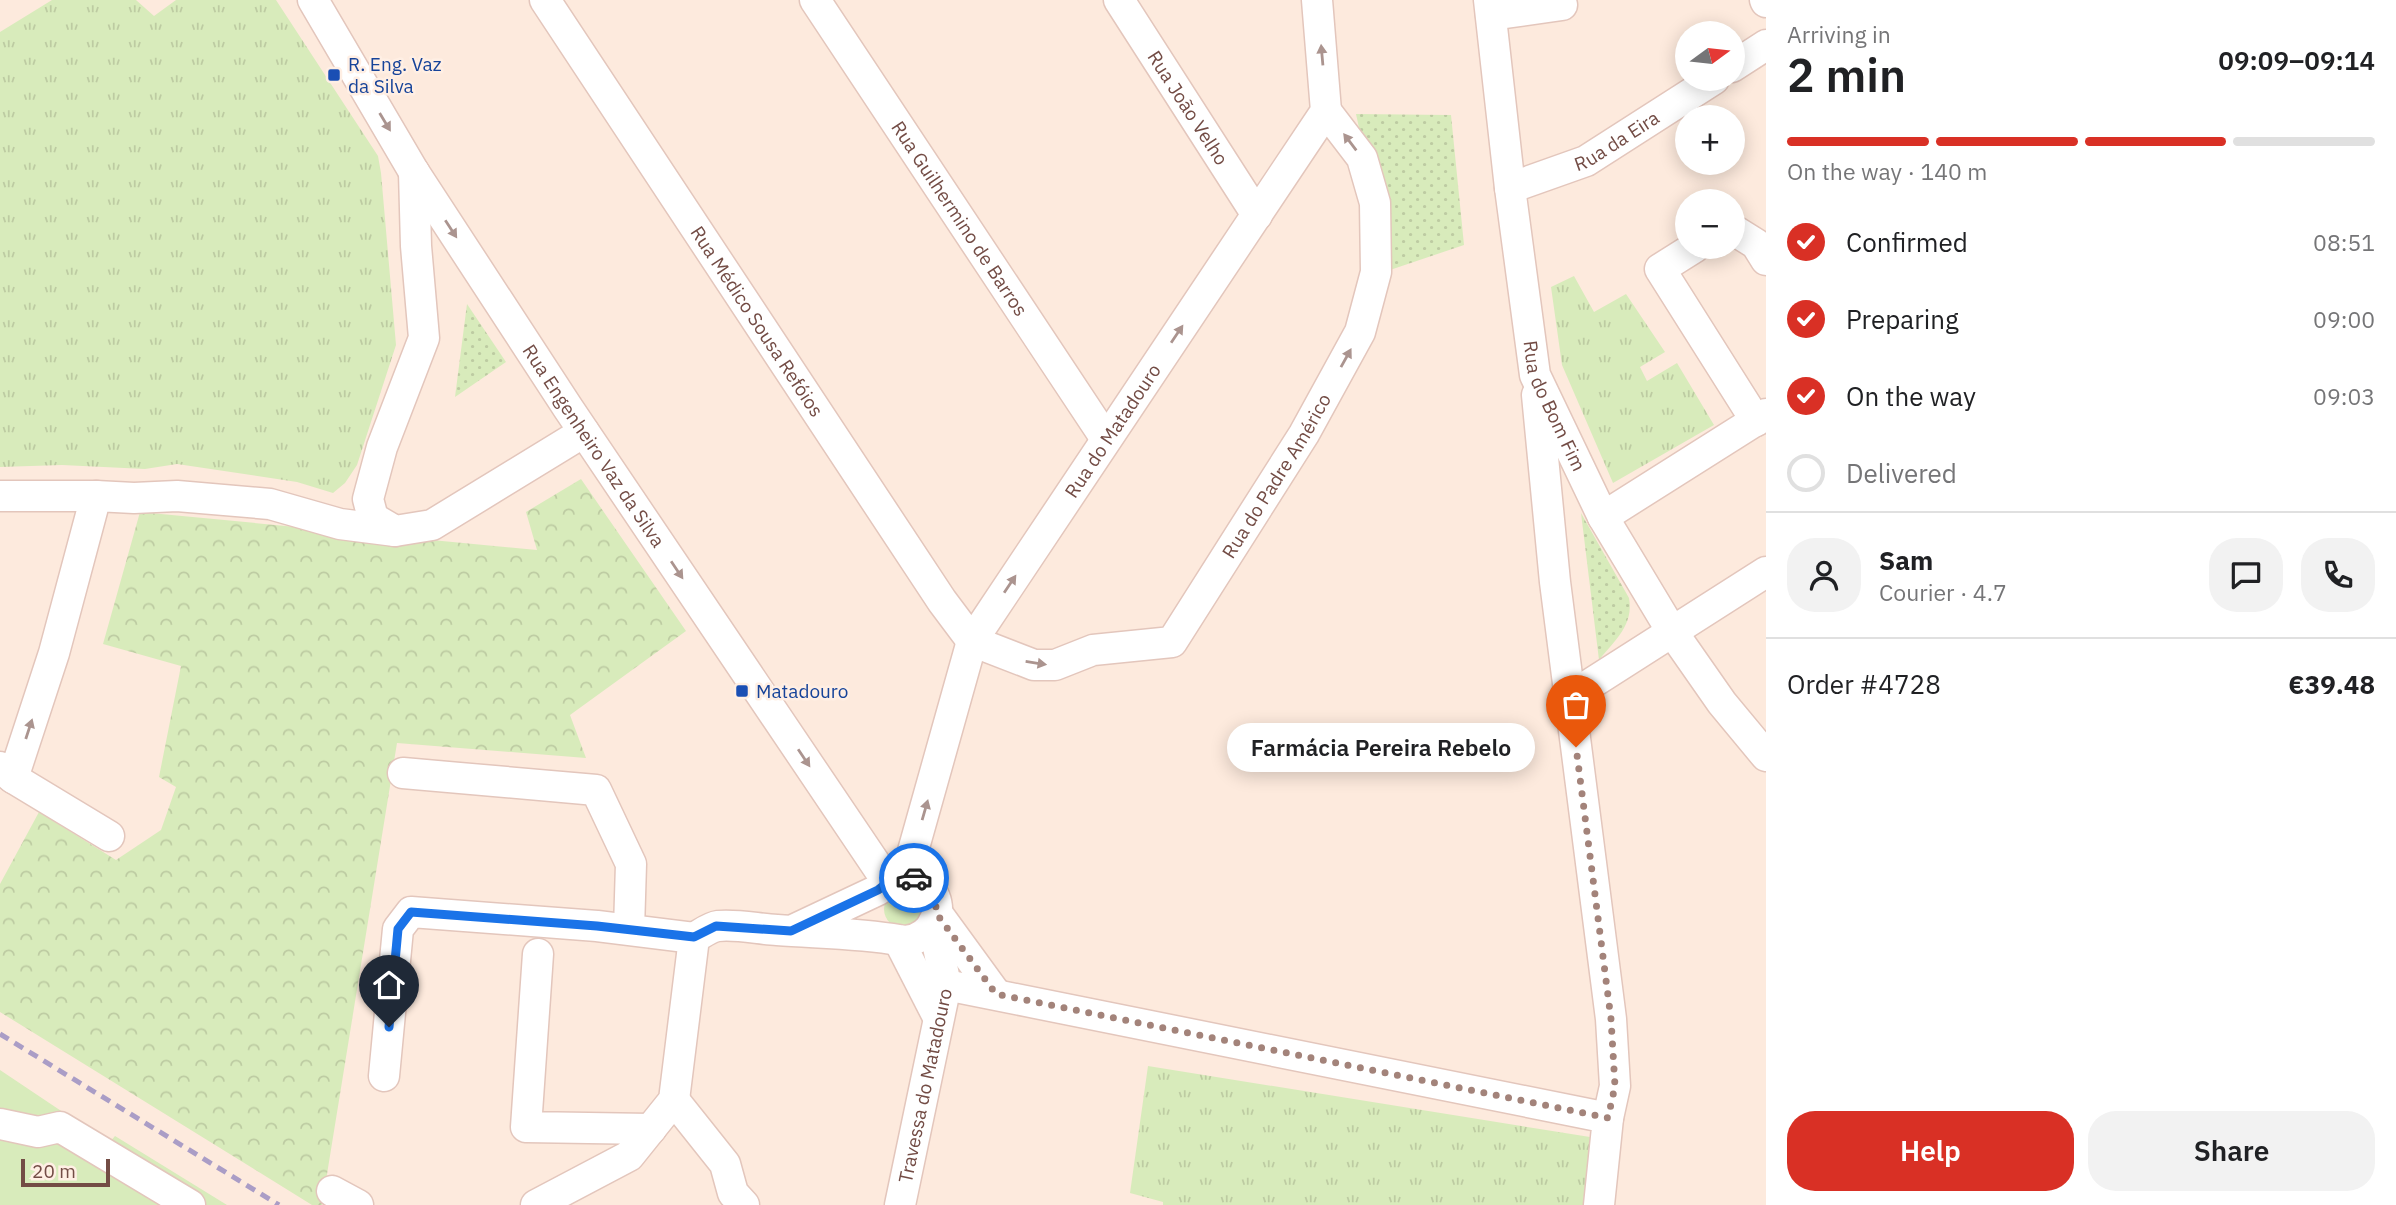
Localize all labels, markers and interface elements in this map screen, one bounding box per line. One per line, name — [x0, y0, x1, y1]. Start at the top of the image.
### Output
text: Arriving in — [1787, 19, 1891, 49]
north arrow — [1675, 21, 1745, 91]
map controls — [1675, 21, 1745, 259]
text: 09:09–09:14 — [2218, 43, 2375, 77]
one-way arrow — [1316, 44, 1327, 66]
text: 2 min — [1787, 45, 1906, 105]
street label: Rua João Velho — [1143, 46, 1234, 169]
place label: R. Eng. Vaz da Silva — [348, 52, 442, 98]
marker: R. Eng. Vaz da Silva — [326, 67, 342, 83]
street label: Rua da Eira — [1571, 105, 1664, 176]
button: + — [1675, 105, 1745, 175]
one-way arrow — [379, 113, 391, 132]
street label: Rua Guilhermino de Barros — [886, 116, 1033, 321]
one-way arrow — [1342, 133, 1357, 151]
text: On the way · 140 m — [1787, 156, 1987, 186]
button: − — [1675, 189, 1745, 259]
one-way arrow — [445, 219, 458, 239]
street label: Rua Médico Sousa Refóios — [685, 221, 829, 421]
icon: check — [1787, 223, 1825, 261]
text: Confirmed — [1846, 225, 1968, 259]
text: 08:51 — [2313, 227, 2375, 257]
icon: check — [1787, 300, 1825, 338]
text: Preparing — [1846, 302, 1959, 336]
text: 09:00 — [2313, 304, 2375, 334]
one-way arrow — [1171, 324, 1184, 344]
street label: Rua do Bom Fim — [1518, 339, 1591, 475]
street label: Rua Engenheiro Vaz da Silva — [518, 340, 670, 552]
one-way arrow — [1340, 348, 1352, 367]
street label: Rua do Matadouro — [1059, 359, 1166, 502]
icon: check — [1787, 377, 1825, 415]
text: On the way — [1846, 379, 1976, 413]
text: 09:03 — [2313, 381, 2375, 411]
street label: Rua do Padre Américo — [1216, 389, 1336, 563]
text: Delivered — [1846, 456, 1957, 490]
button: person — [1787, 538, 1861, 612]
button: chat — [2209, 538, 2283, 612]
button: phone — [2301, 538, 2375, 612]
text: Sam — [1879, 543, 1933, 577]
one-way arrow — [670, 561, 684, 579]
one-way arrow — [1003, 575, 1017, 593]
text: Courier · 4.7 — [1879, 577, 2007, 607]
one-way arrow — [1025, 658, 1047, 669]
text: Order #4728 — [1787, 667, 1941, 701]
text: €39.48 — [2288, 667, 2375, 701]
pin — [1546, 675, 1606, 747]
place label: Matadouro — [756, 679, 848, 703]
marker: Matadouro — [734, 683, 750, 699]
icon: bag — [1557, 686, 1595, 724]
one-way arrow — [24, 718, 35, 739]
callout: Farmácia Pereira Rebelo — [1226, 722, 1534, 772]
text: Farmácia Pereira Rebelo — [1251, 732, 1511, 762]
one-way arrow — [797, 749, 810, 768]
one-way arrow — [920, 800, 930, 821]
courier — [879, 843, 949, 913]
icon: car — [895, 859, 933, 897]
pin — [359, 955, 419, 1027]
icon: home — [370, 966, 408, 1004]
street label: Travessa do Matadouro — [893, 986, 957, 1185]
button: Help — [1787, 1111, 2074, 1191]
button: Share — [2088, 1111, 2375, 1191]
scale bar — [21, 1156, 110, 1188]
text: 20 m — [32, 1159, 76, 1183]

